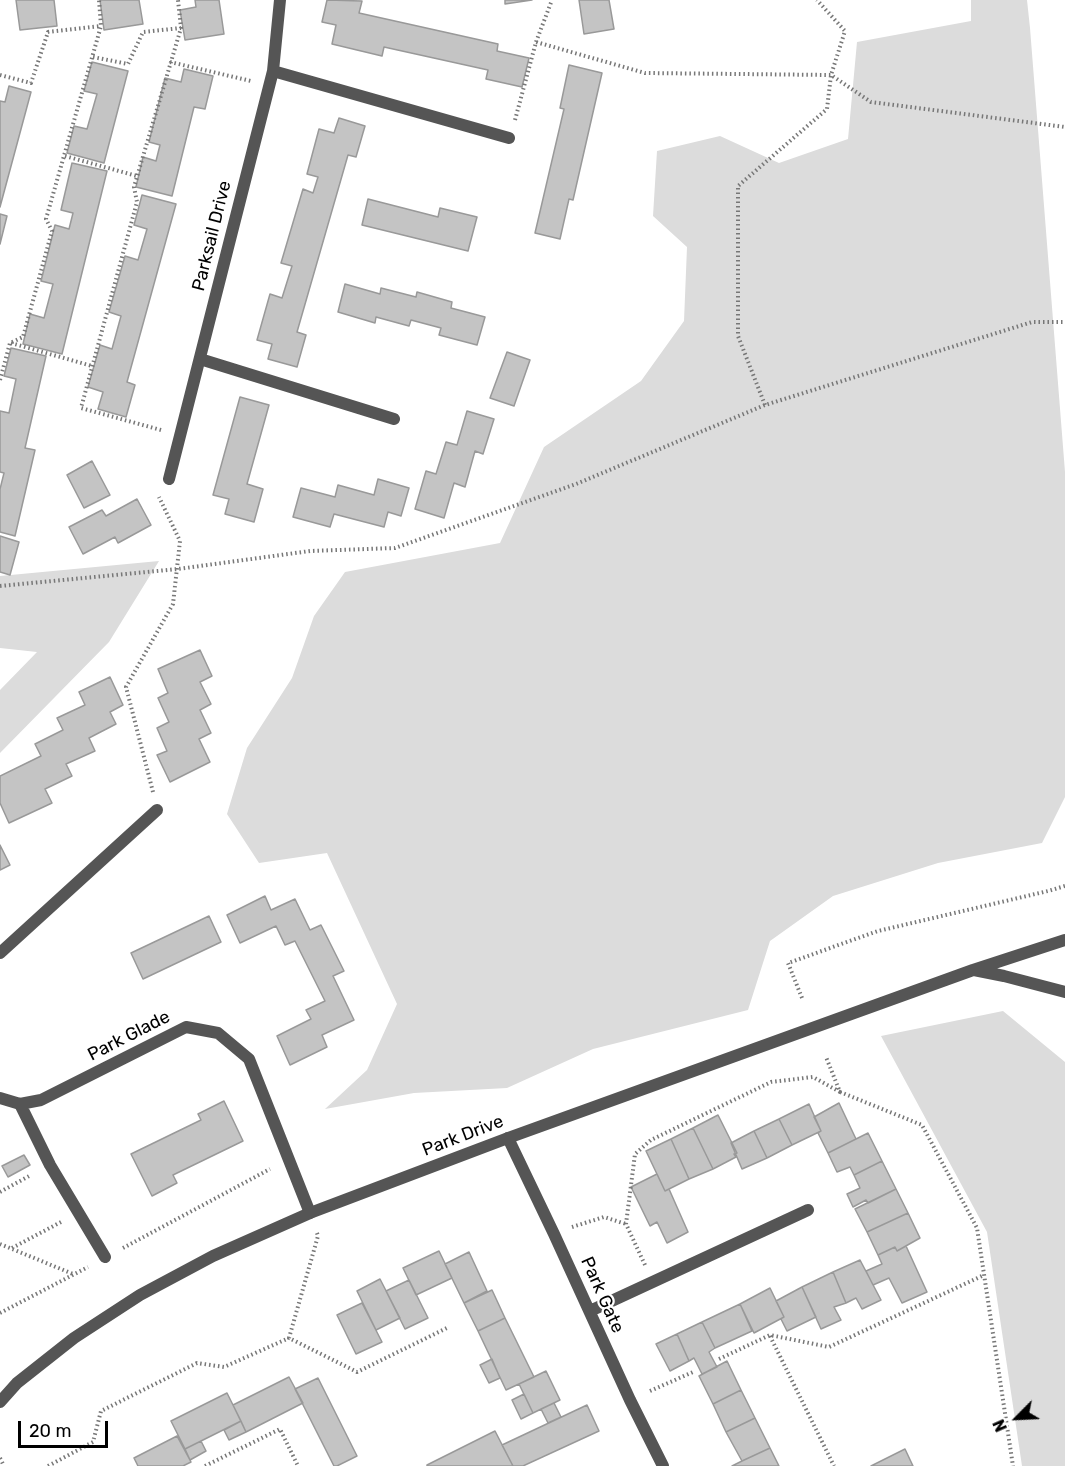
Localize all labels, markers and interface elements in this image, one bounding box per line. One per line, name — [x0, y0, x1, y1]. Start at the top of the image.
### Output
street label: Parksail Drive — [188, 179, 236, 293]
street label: Park Glade — [84, 1006, 174, 1066]
street label: Park Drive — [419, 1111, 507, 1161]
street label: Park Gate — [576, 1254, 628, 1336]
north arrow — [987, 1388, 1047, 1448]
scale bar — [21, 1409, 111, 1447]
text: N — [989, 1416, 1011, 1435]
text: 20 m — [29, 1420, 71, 1442]

